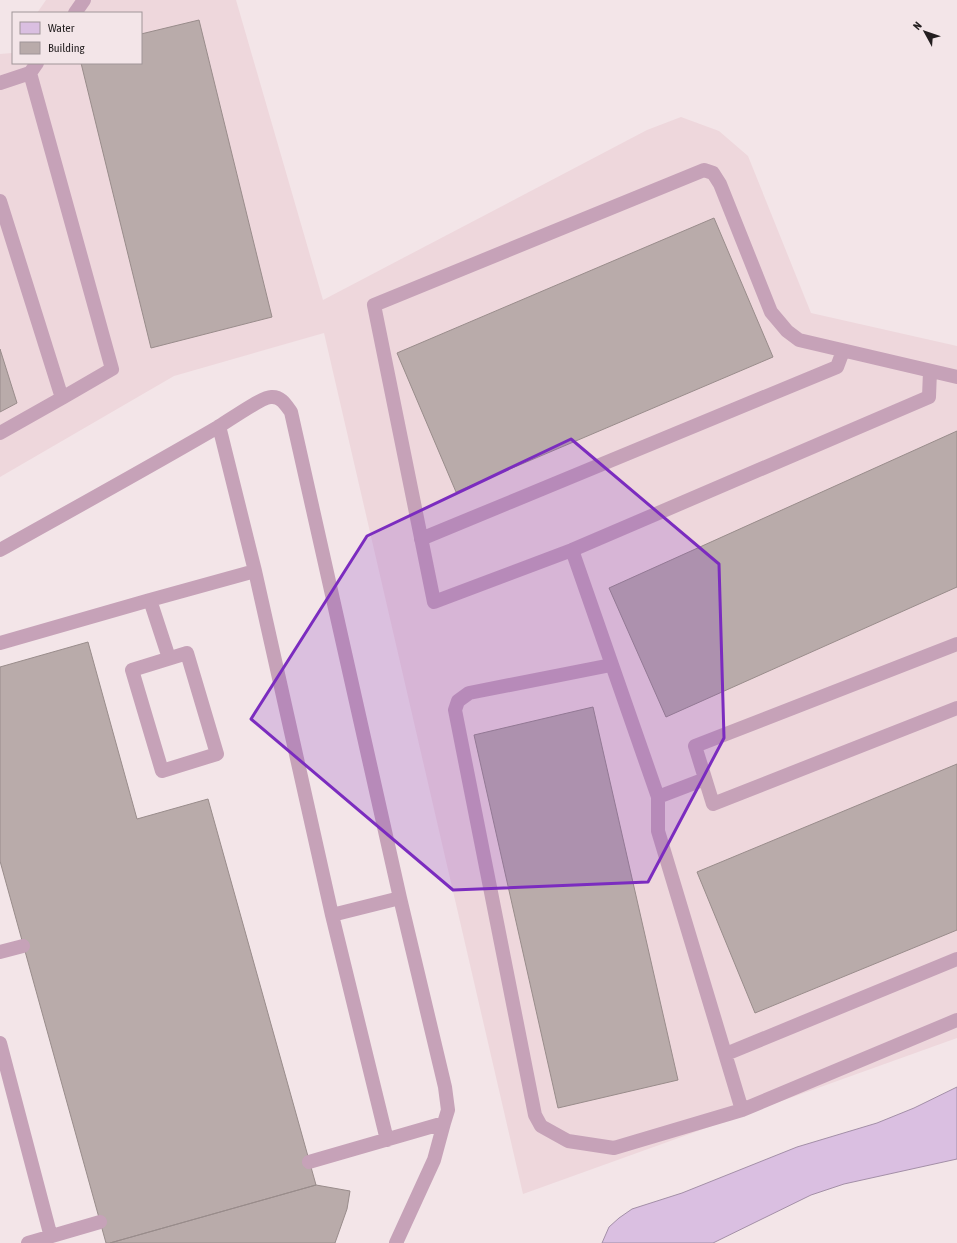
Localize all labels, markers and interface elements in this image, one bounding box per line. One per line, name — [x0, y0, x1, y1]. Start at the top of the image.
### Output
legend — [12, 12, 142, 64]
north arrow — [905, 12, 945, 52]
text: N — [911, 19, 924, 32]
text: Water — [48, 21, 75, 35]
text: Building — [48, 41, 86, 55]

